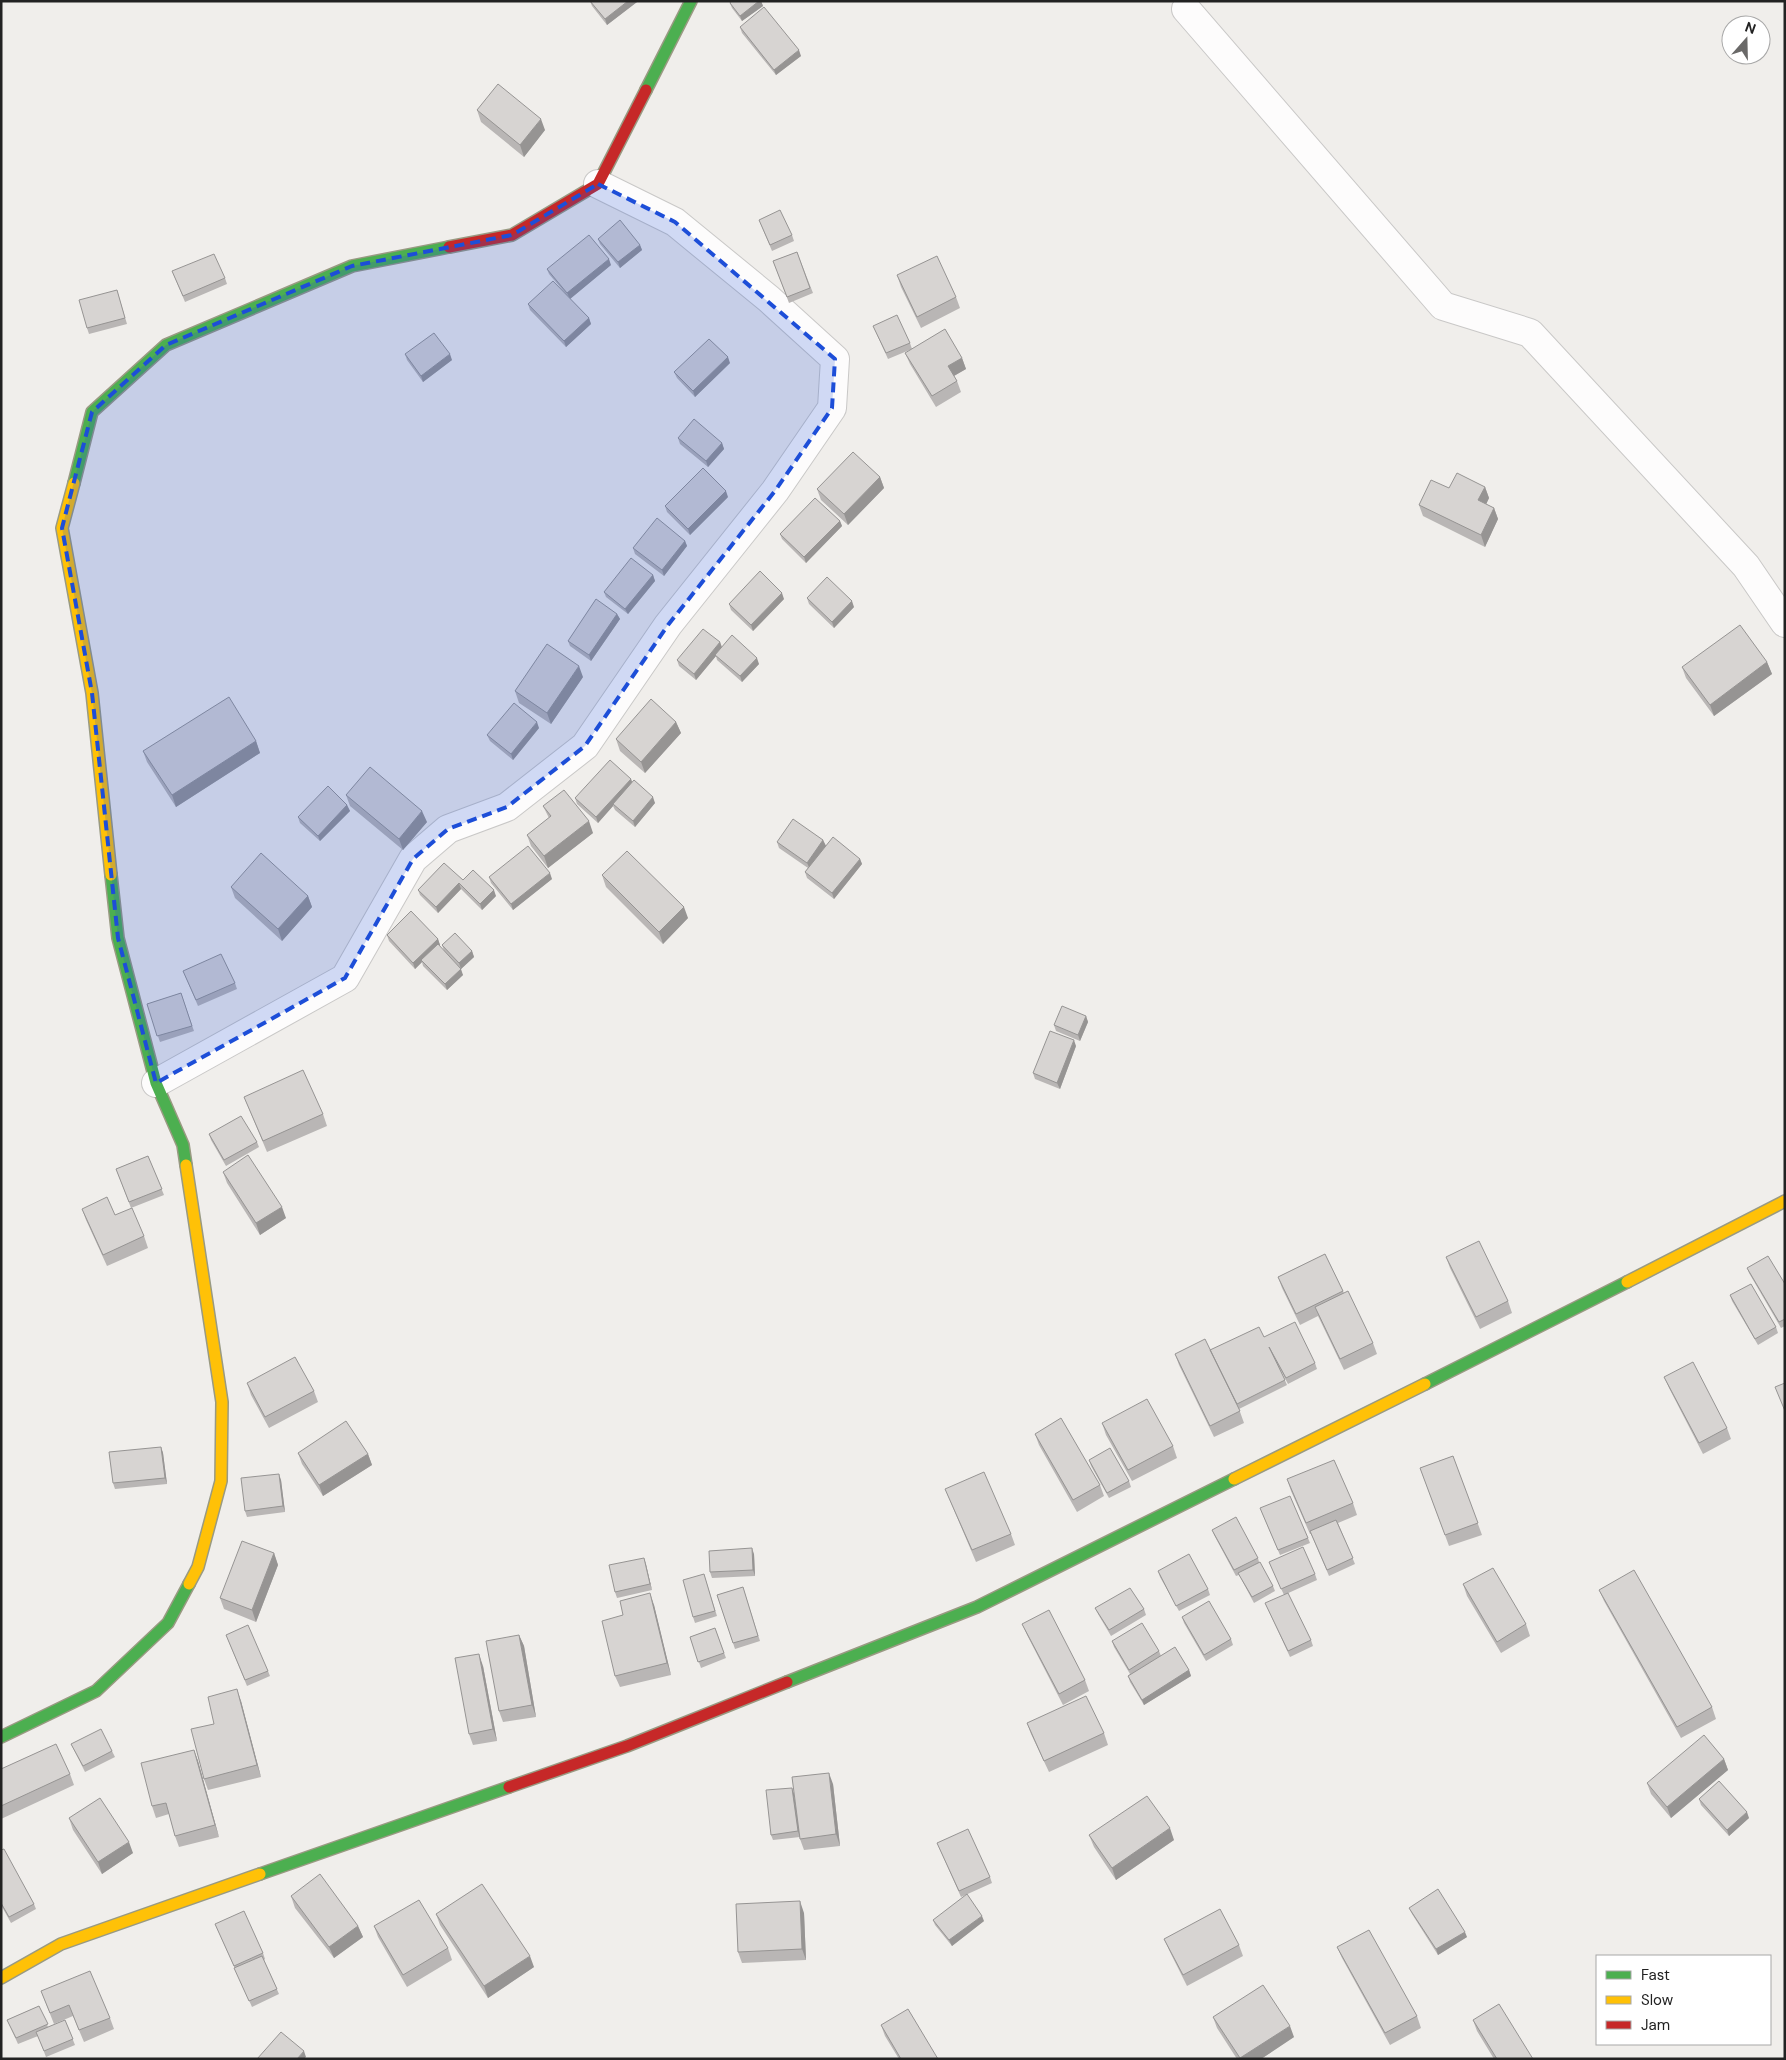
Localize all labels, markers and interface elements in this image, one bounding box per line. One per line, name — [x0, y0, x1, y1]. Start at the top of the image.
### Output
north arrow — [1721, 15, 1771, 65]
text: N — [1743, 18, 1758, 38]
legend — [1596, 1955, 1771, 2045]
text: Fast — [1641, 1965, 1670, 1985]
text: Slow — [1641, 1990, 1674, 2010]
text: Jam — [1641, 2015, 1670, 2035]

